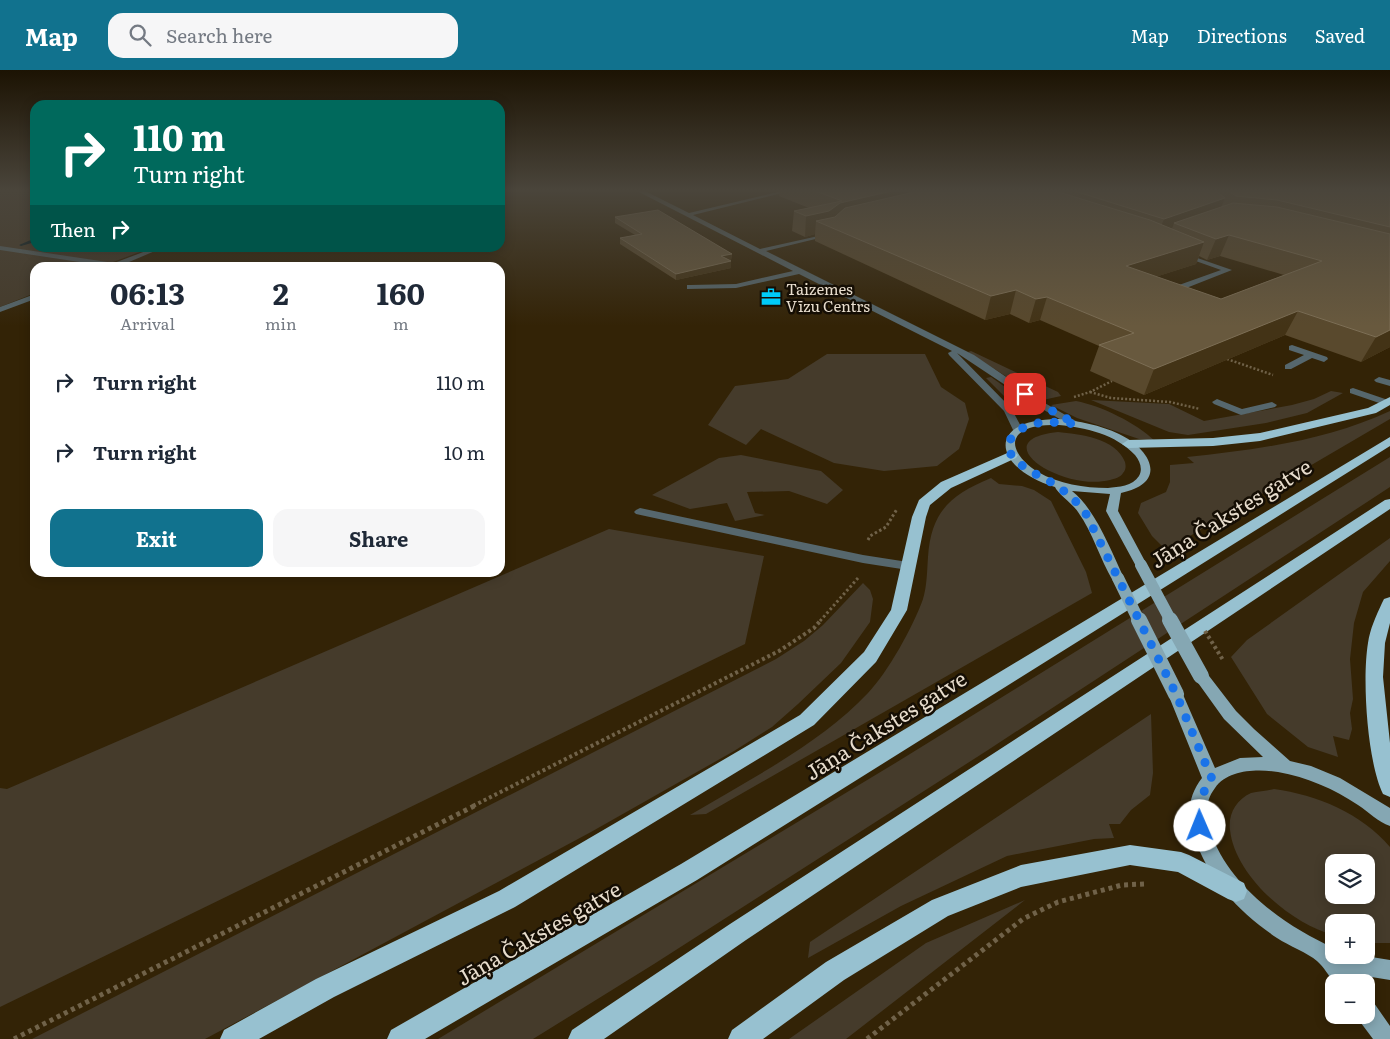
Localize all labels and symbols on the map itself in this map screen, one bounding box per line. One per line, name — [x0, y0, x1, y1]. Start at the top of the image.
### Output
place label: Taizemes Vīzu Centrs — [786, 277, 870, 317]
office icon: Taizemes Vīzu Centrs — [760, 286, 782, 308]
pin — [1004, 373, 1046, 415]
street label: Jāņa Čakstes gatve — [1143, 450, 1317, 574]
street label: Jāņa Čakstes gatve — [798, 662, 972, 786]
position arrow — [1173, 799, 1225, 851]
street label: Jāņa Čakstes gatve — [450, 872, 626, 992]

